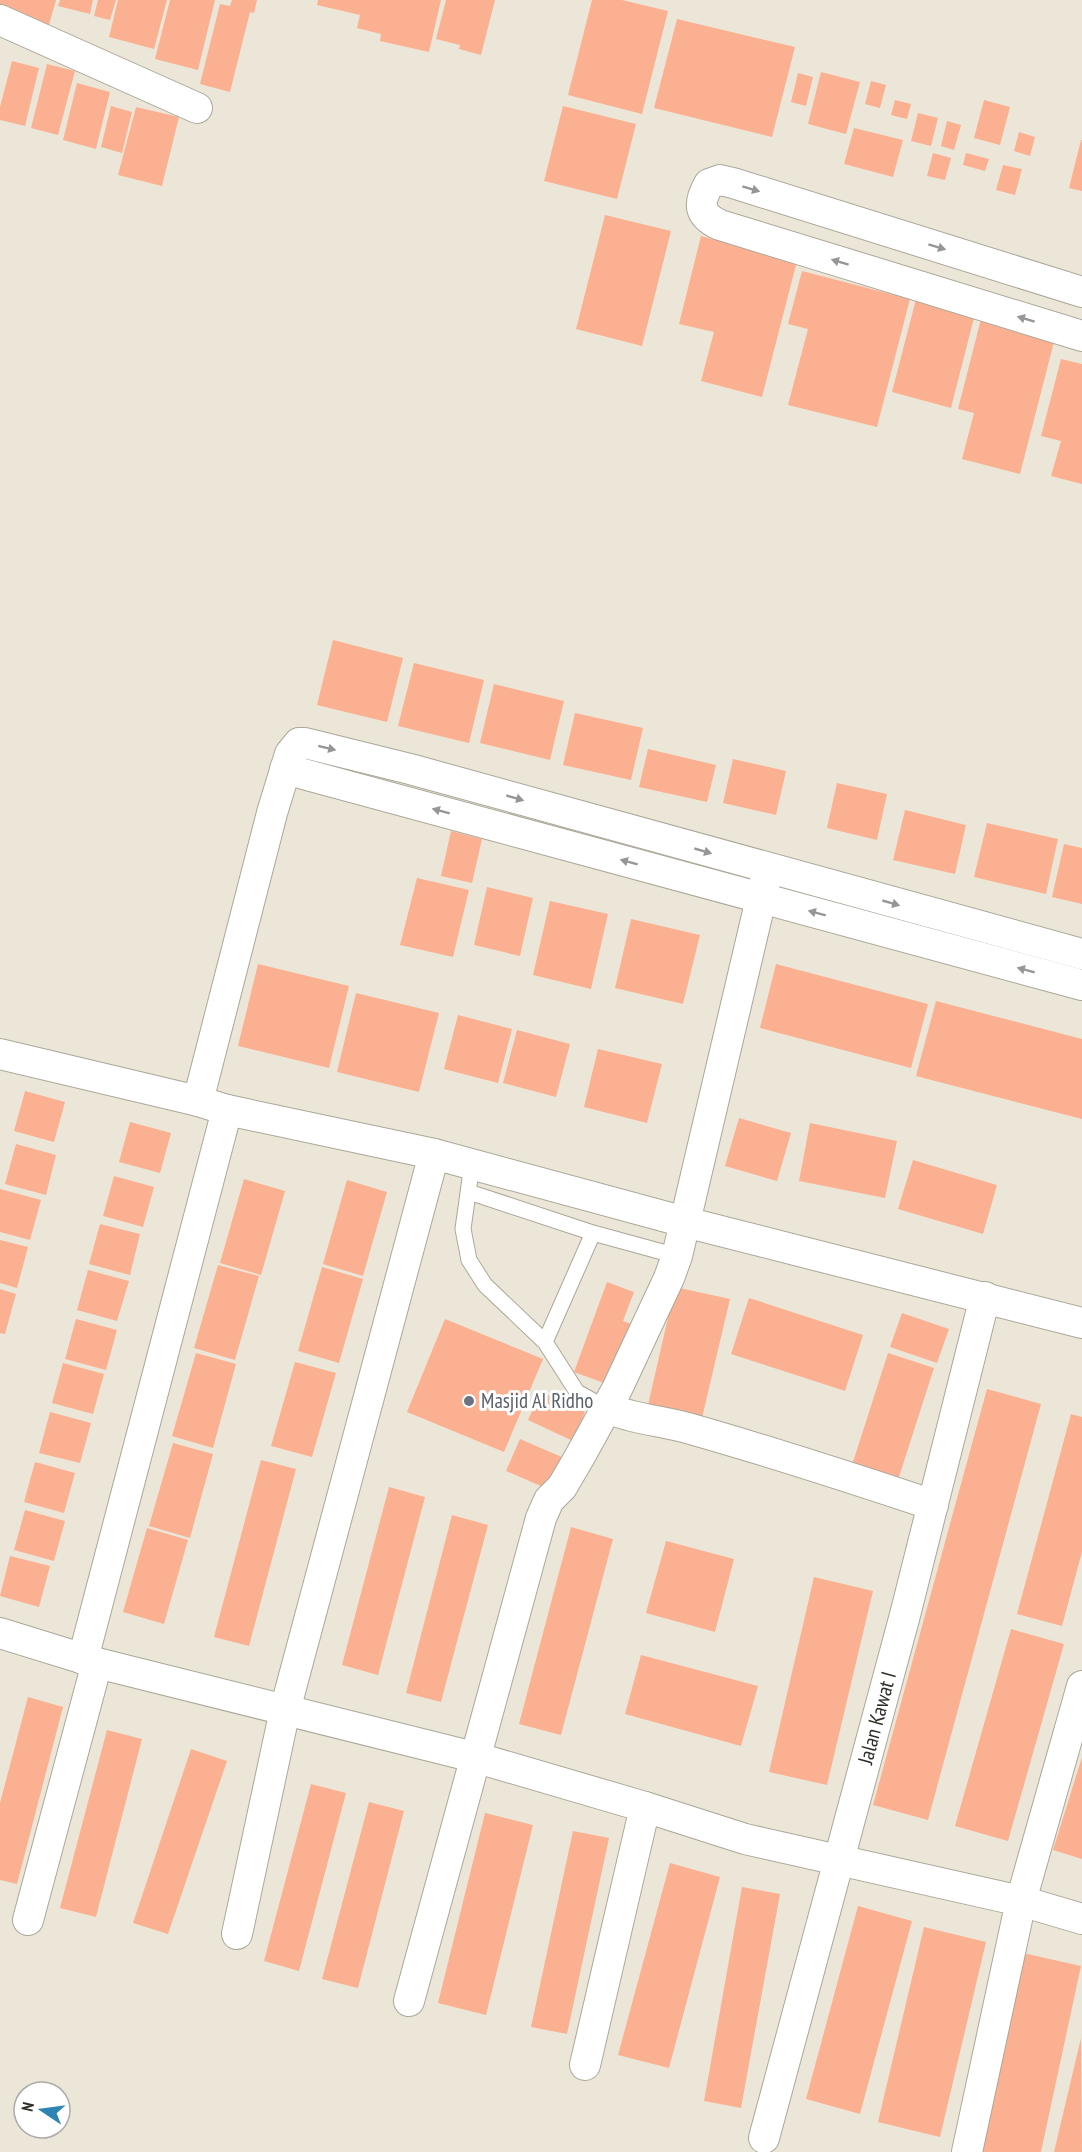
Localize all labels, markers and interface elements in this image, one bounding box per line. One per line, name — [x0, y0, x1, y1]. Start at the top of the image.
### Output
one-way arrow — [742, 185, 760, 194]
one-way arrow — [928, 243, 946, 252]
one-way arrow — [831, 257, 849, 266]
one-way arrow — [1017, 314, 1035, 323]
one-way arrow — [318, 744, 336, 754]
one-way arrow — [506, 794, 524, 804]
one-way arrow — [432, 806, 450, 815]
one-way arrow — [694, 847, 712, 856]
one-way arrow — [620, 857, 638, 866]
one-way arrow — [882, 899, 900, 908]
one-way arrow — [808, 908, 826, 917]
one-way arrow — [1016, 965, 1034, 974]
place label: Masjid Al Ridho — [481, 1387, 593, 1414]
marker: Masjid Al Ridho — [462, 1394, 476, 1408]
street label: Jalan Kawat I — [851, 1669, 902, 1768]
north arrow — [12, 2080, 72, 2140]
text: N — [17, 2100, 38, 2113]

